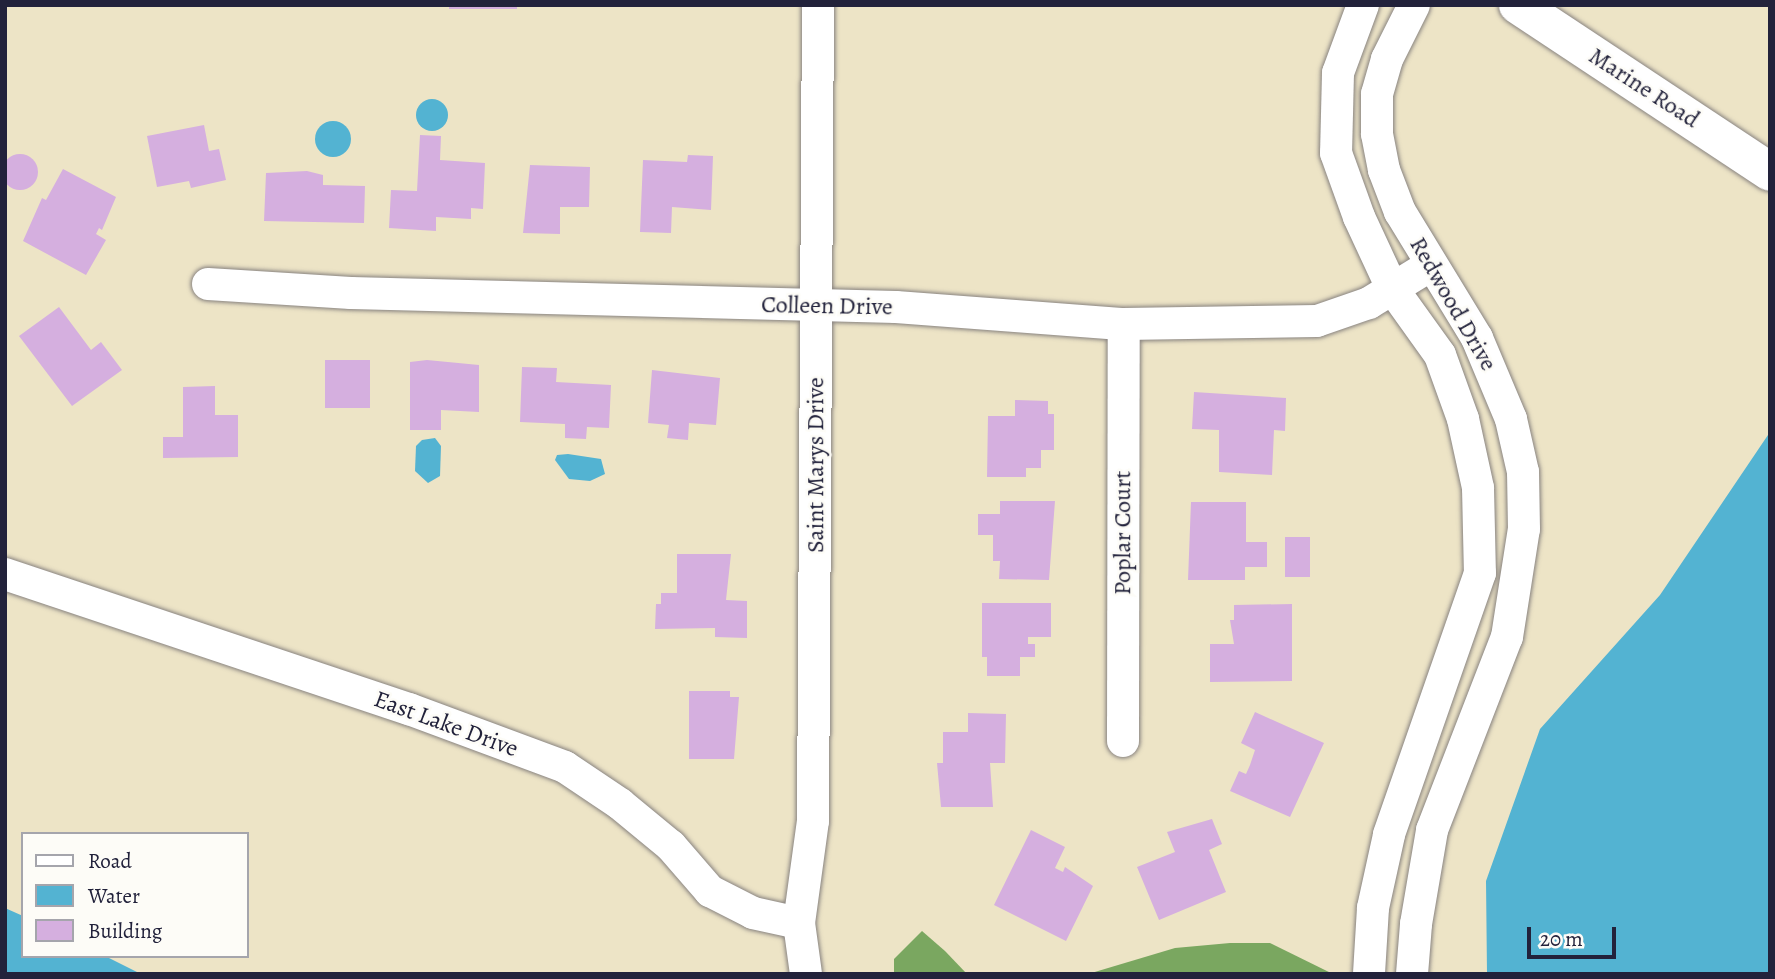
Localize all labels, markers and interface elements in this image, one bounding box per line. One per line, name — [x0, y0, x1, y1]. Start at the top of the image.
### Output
street label: Marine Road — [1583, 42, 1705, 134]
street label: Redwood Drive — [1403, 232, 1503, 376]
street label: Colleen Drive — [761, 290, 893, 322]
street label: Saint Marys Drive — [802, 377, 830, 553]
street label: Poplar Court — [1109, 471, 1137, 595]
street label: East Lake Drive — [370, 685, 522, 763]
legend — [21, 832, 248, 958]
text: Road — [88, 847, 132, 875]
text: Water — [88, 882, 140, 910]
scale bar — [1530, 912, 1619, 956]
text: Building — [88, 917, 162, 945]
text: 20 m — [1540, 925, 1583, 953]

